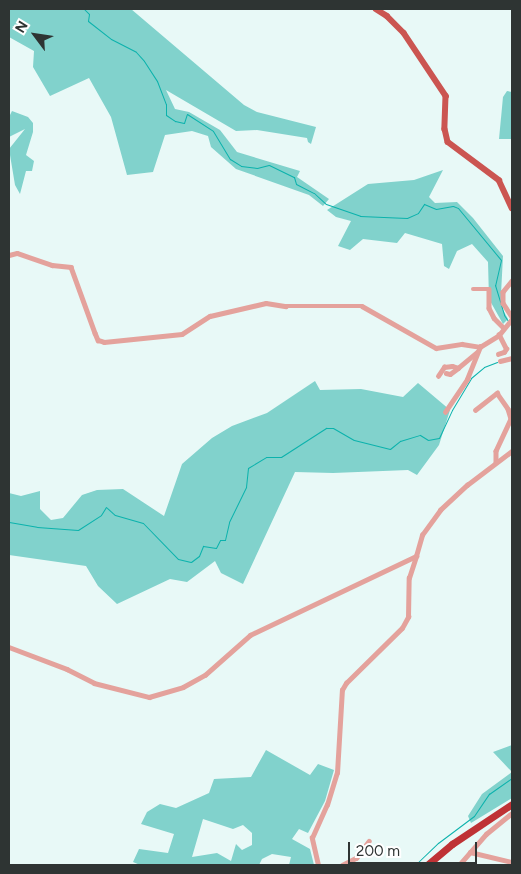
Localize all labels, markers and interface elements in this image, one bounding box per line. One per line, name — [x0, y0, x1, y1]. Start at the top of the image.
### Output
north arrow — [10, 10, 60, 60]
text: N — [12, 18, 32, 36]
scale bar — [351, 832, 480, 864]
text: 200 m — [356, 842, 400, 860]

